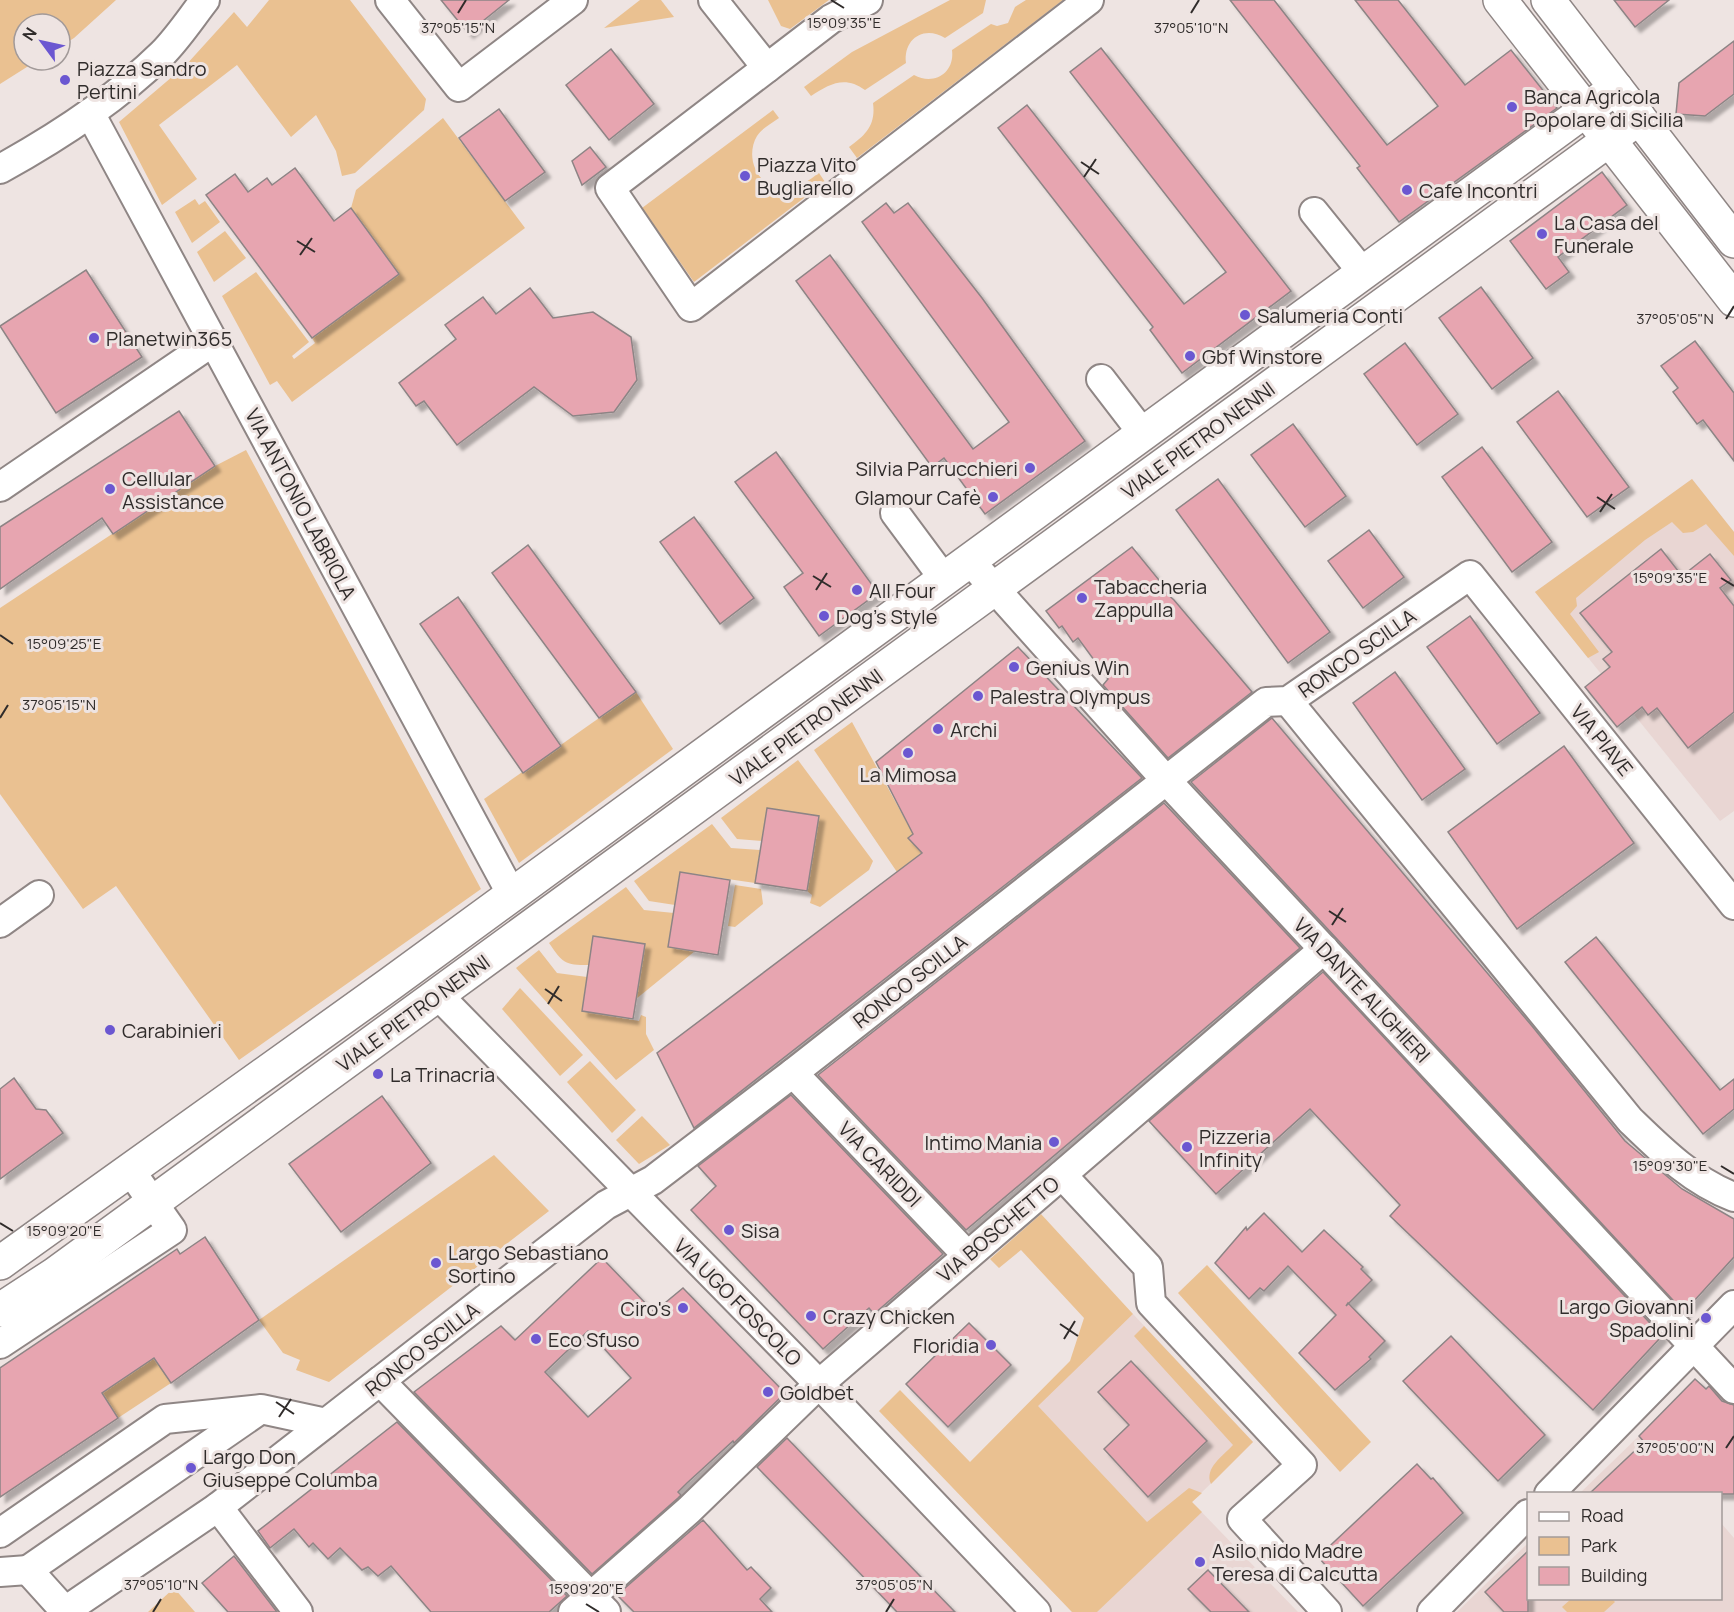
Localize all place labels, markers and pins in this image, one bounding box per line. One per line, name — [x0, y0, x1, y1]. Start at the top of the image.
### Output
place label: Piazza Sandro Pertini — [77, 55, 207, 105]
marker: Piazza Sandro Pertini — [58, 73, 72, 87]
place label: Banca Agricola Popolare di Sicilia — [1524, 83, 1683, 133]
marker: Banca Agricola Popolare di Sicilia — [1505, 100, 1519, 114]
place label: Piazza Vito Bugliarello — [757, 151, 856, 201]
marker: Piazza Vito Bugliarello — [738, 169, 752, 183]
place label: Cafe Incontri — [1419, 177, 1538, 204]
marker: Cafe Incontri — [1400, 183, 1414, 197]
place label: La Casa del Funerale — [1554, 209, 1659, 259]
marker: La Casa del Funerale — [1535, 227, 1549, 241]
place label: Salumeria Conti — [1257, 302, 1403, 329]
marker: Salumeria Conti — [1238, 308, 1252, 322]
place label: Planetwin365 — [106, 325, 232, 352]
marker: Planetwin365 — [87, 331, 101, 345]
place label: Gbf Winstore — [1202, 343, 1323, 370]
marker: Gbf Winstore — [1183, 349, 1197, 363]
place label: Silvia Parrucchieri — [855, 455, 1018, 482]
marker: Silvia Parrucchieri — [1023, 461, 1037, 475]
place label: Cellular Assistance — [122, 465, 224, 515]
marker: Cellular Assistance — [103, 482, 117, 496]
place label: Glamour Cafè — [855, 484, 981, 511]
marker: Glamour Cafè — [986, 490, 1000, 504]
place label: Tabaccheria Zappulla — [1094, 573, 1207, 623]
place label: All Four — [869, 577, 936, 604]
marker: All Four — [850, 583, 864, 597]
marker: Tabaccheria Zappulla — [1075, 591, 1089, 605]
place label: Dog's Style — [836, 603, 937, 630]
marker: Dog's Style — [817, 609, 831, 623]
place label: Genius Win — [1026, 654, 1129, 681]
marker: Genius Win — [1007, 660, 1021, 674]
place label: Palestra Olympus — [990, 683, 1150, 710]
marker: Palestra Olympus — [971, 689, 985, 703]
place label: Archi — [950, 716, 997, 743]
marker: Archi — [931, 722, 945, 736]
marker: La Mimosa — [901, 746, 915, 760]
place label: La Mimosa — [859, 761, 957, 788]
place label: Carabinieri — [122, 1017, 222, 1044]
marker: Carabinieri — [103, 1023, 117, 1037]
place label: La Trinacria — [390, 1061, 495, 1088]
marker: La Trinacria — [371, 1067, 385, 1081]
place label: Pizzeria Infinity — [1199, 1123, 1271, 1173]
place label: Intimo Mania — [924, 1129, 1042, 1156]
marker: Intimo Mania — [1047, 1135, 1061, 1149]
marker: Pizzeria Infinity — [1180, 1140, 1194, 1154]
place label: Sisa — [741, 1217, 780, 1244]
marker: Sisa — [722, 1223, 736, 1237]
place label: Largo Sebastiano Sortino — [448, 1239, 609, 1289]
marker: Largo Sebastiano Sortino — [429, 1256, 443, 1270]
place label: Largo Giovanni Spadolini — [1559, 1293, 1694, 1343]
place label: Ciro's — [621, 1295, 671, 1322]
marker: Ciro's — [676, 1301, 690, 1315]
place label: Crazy Chicken — [823, 1303, 955, 1330]
marker: Crazy Chicken — [804, 1309, 818, 1323]
marker: Largo Giovanni Spadolini — [1699, 1311, 1713, 1325]
place label: Eco Sfuso — [548, 1326, 640, 1353]
marker: Eco Sfuso — [529, 1332, 543, 1346]
place label: Floridia — [913, 1332, 979, 1359]
marker: Floridia — [984, 1338, 998, 1352]
place label: Goldbet — [780, 1379, 854, 1406]
marker: Goldbet — [761, 1385, 775, 1399]
place label: Largo Don Giuseppe Columba — [203, 1443, 378, 1493]
marker: Largo Don Giuseppe Columba — [184, 1461, 198, 1475]
place label: Asilo nido Madre Teresa di Calcutta — [1212, 1537, 1378, 1587]
marker: Asilo nido Madre Teresa di Calcutta — [1193, 1555, 1207, 1569]

